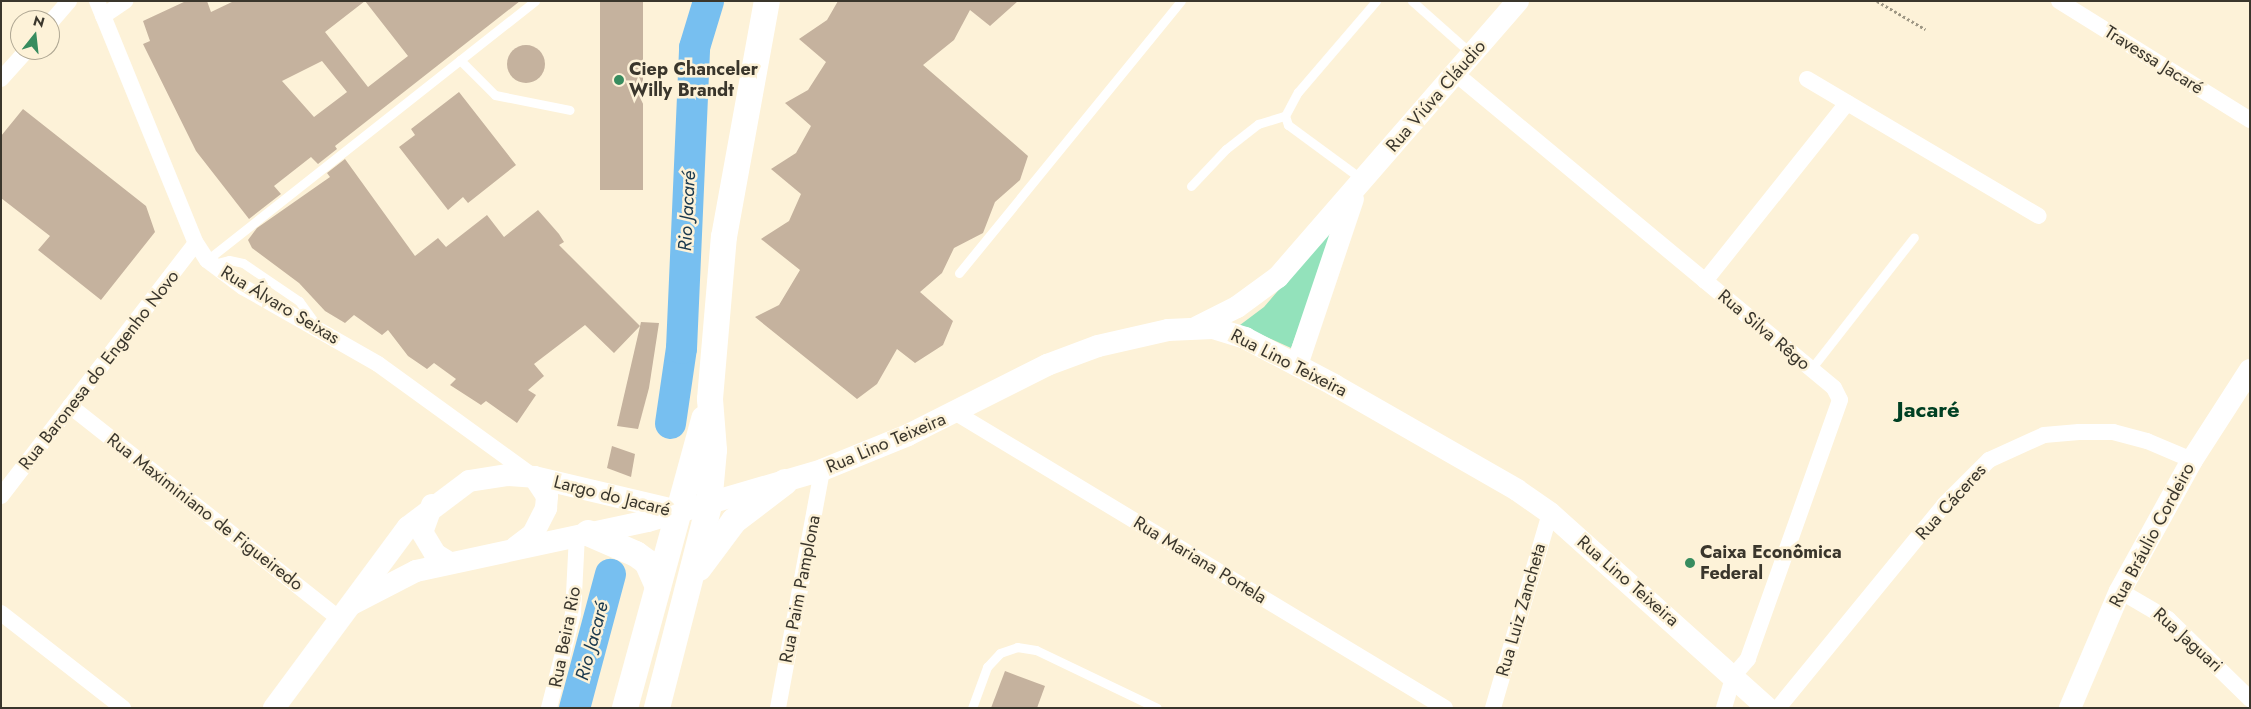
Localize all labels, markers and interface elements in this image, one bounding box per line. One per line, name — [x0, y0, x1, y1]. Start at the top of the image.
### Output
north arrow — [10, 10, 60, 60]
text: N — [31, 10, 47, 33]
street label: Travessa Jacaré — [2101, 21, 2207, 99]
street label: Rua Viúva Cláudio — [1382, 36, 1490, 156]
place label: Ciep Chanceler Willy Brandt — [629, 59, 758, 102]
marker: Ciep Chanceler Willy Brandt — [613, 74, 625, 86]
water label: Rio Jacaré — [674, 170, 700, 252]
street label: Rua Álvaro Seixas — [217, 261, 343, 349]
street label: Rua Baronesa do Engenho Novo — [14, 266, 184, 474]
street label: Rua Silva Rêgo — [1714, 285, 1814, 375]
street label: Rua Lino Teixeira — [1227, 324, 1351, 402]
district label: Jacaré — [1896, 397, 1960, 423]
street label: Rua Lino Teixeira — [823, 408, 949, 478]
street label: Rua Maximiniano de Figueiredo — [103, 429, 307, 595]
street label: Rua Cáceres — [1911, 459, 1991, 545]
street label: Rua Bráulio Cordeiro — [2105, 459, 2199, 611]
street label: Largo do Jacaré — [552, 471, 672, 521]
street label: Rua Mariana Portela — [1129, 512, 1271, 608]
street label: Rua Paim Pamplona — [775, 513, 825, 665]
street label: Rua Lino Teixeira — [1573, 531, 1683, 631]
street label: Rua Luiz Zancheta — [1492, 541, 1550, 679]
place label: Caixa Econômica Federal — [1700, 542, 1842, 584]
marker: Caixa Econômica Federal — [1684, 557, 1696, 569]
street label: Rua Beira Rio — [545, 585, 585, 689]
water label: Rio Jacaré — [571, 599, 613, 683]
street label: Rua Jaguari — [2149, 603, 2227, 677]

